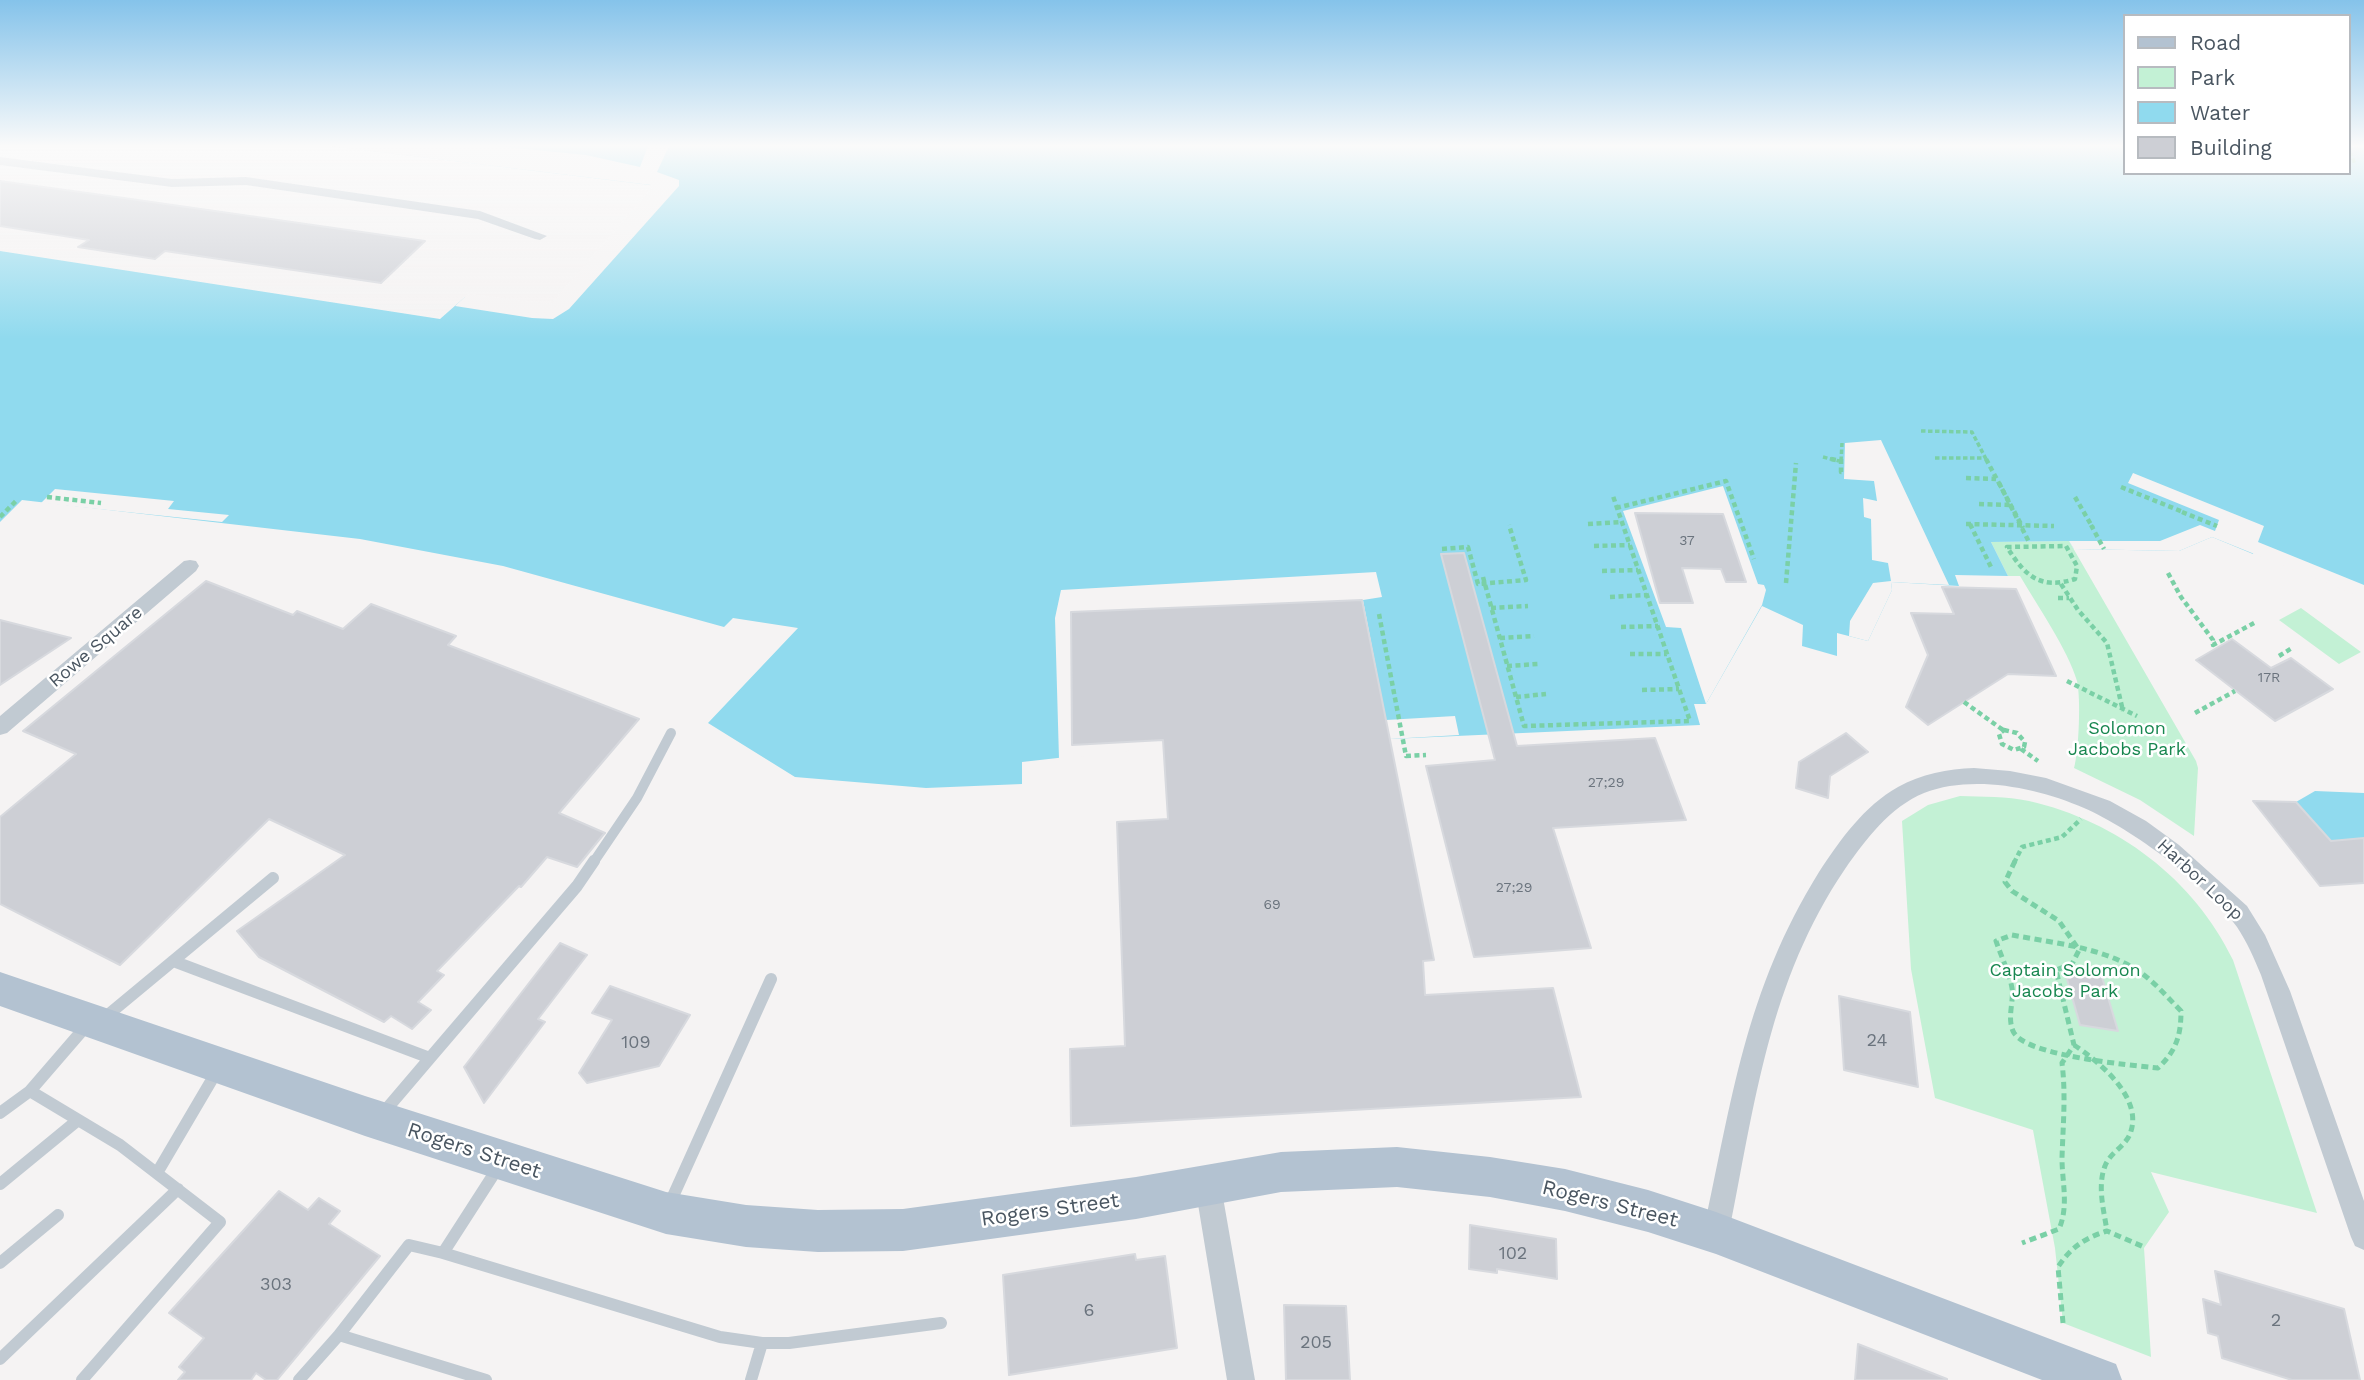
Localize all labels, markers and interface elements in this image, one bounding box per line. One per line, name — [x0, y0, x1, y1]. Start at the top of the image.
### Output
legend — [2122, 14, 2350, 175]
text: Road — [2190, 30, 2241, 55]
text: Park — [2190, 65, 2235, 90]
text: Water — [2190, 100, 2250, 125]
text: Building — [2190, 135, 2272, 160]
house number: 37 — [1679, 533, 1695, 549]
street label: Rowe Square — [45, 602, 147, 692]
house number: 17R — [2258, 670, 2280, 686]
park label: Solomon Jacbobs Park — [2068, 718, 2186, 760]
house number: 27;29 — [1588, 775, 1624, 791]
street label: Harbor Loop — [2153, 835, 2247, 925]
house number: 27;29 — [1496, 880, 1532, 896]
house number: 69 — [1263, 897, 1281, 913]
park label: Captain Solomon Jacobs Park — [1989, 960, 2141, 1002]
house number: 24 — [1867, 1030, 1887, 1052]
house number: 109 — [621, 1032, 651, 1054]
street label: Rogers Street — [404, 1118, 544, 1184]
street label: Rogers Street — [1539, 1175, 1681, 1233]
street label: Rogers Street — [979, 1188, 1121, 1232]
house number: 102 — [1499, 1243, 1527, 1265]
house number: 303 — [260, 1274, 292, 1296]
house number: 6 — [1084, 1300, 1094, 1322]
house number: 2 — [2271, 1310, 2281, 1332]
house number: 205 — [1300, 1332, 1332, 1354]

